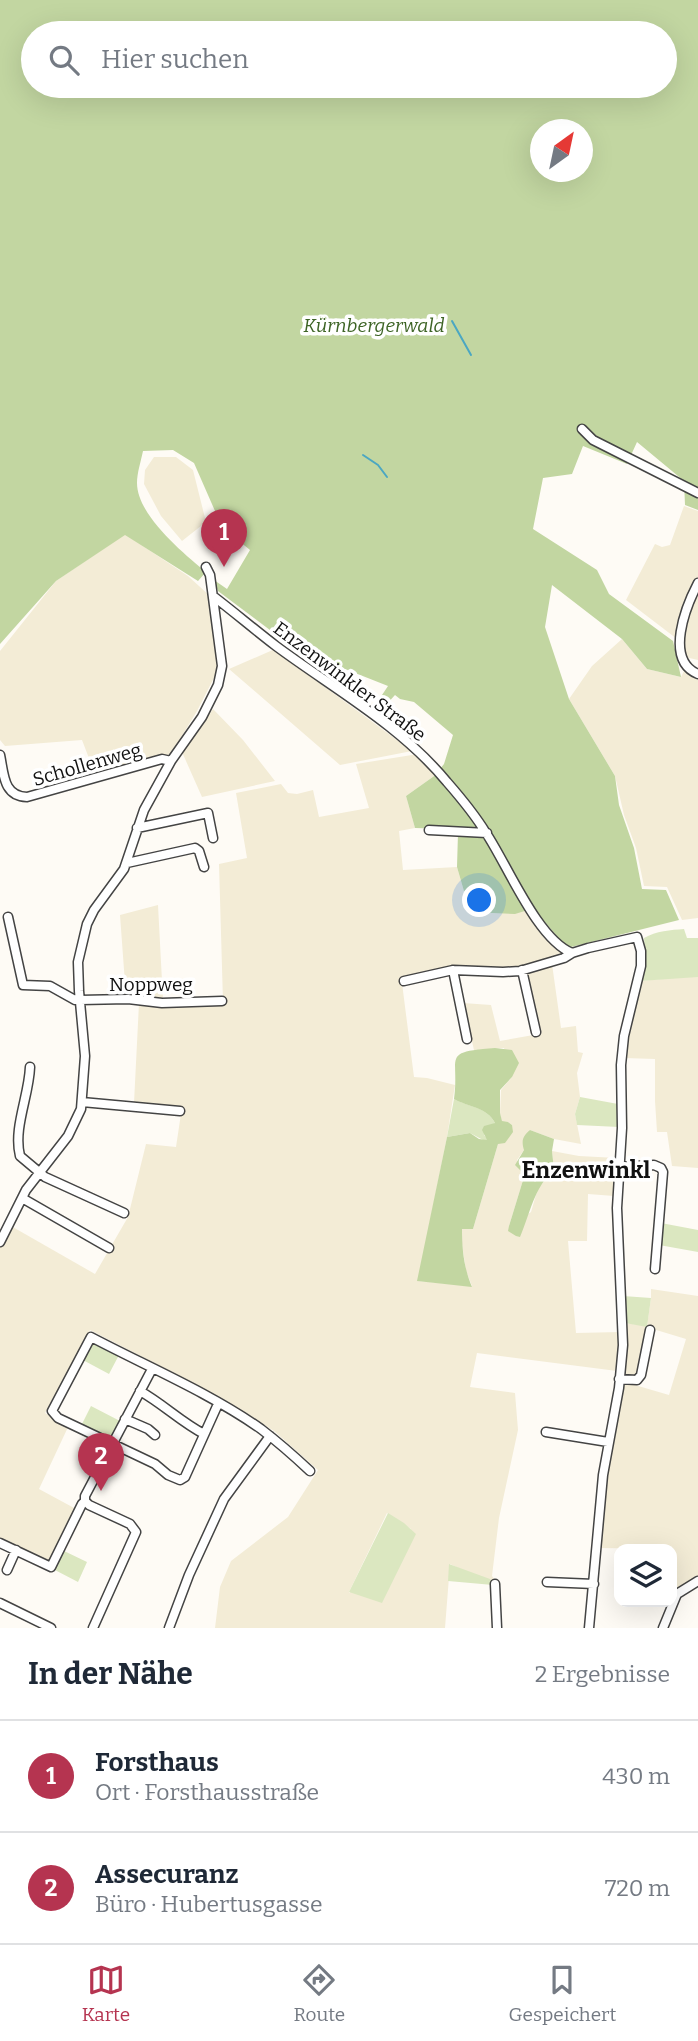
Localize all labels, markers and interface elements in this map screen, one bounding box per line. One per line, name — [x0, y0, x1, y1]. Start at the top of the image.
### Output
search box — [21, 21, 677, 98]
icon: search — [45, 41, 83, 79]
text: Hier suchen — [101, 44, 249, 75]
north arrow — [530, 119, 593, 182]
park label: Kürnbergerwald — [303, 314, 445, 337]
pin: 1 — [201, 509, 247, 567]
street label: Enzenwinkler Straße — [269, 617, 430, 746]
street label: Schollenweg — [30, 738, 145, 791]
your location — [462, 883, 496, 917]
street label: Noppweg — [109, 973, 193, 996]
district label: Enzenwinkl — [522, 1156, 650, 1184]
pin: 2 — [78, 1433, 124, 1491]
map controls — [614, 1544, 677, 1607]
button: layers — [614, 1544, 677, 1607]
text: In der Nähe — [28, 1656, 193, 1692]
text: 2 Ergebnisse — [535, 1660, 670, 1688]
text: Forsthaus — [95, 1747, 219, 1778]
text: 1 — [46, 1762, 56, 1790]
text: 430 m — [602, 1762, 670, 1790]
text: Ort · Forsthausstraße — [95, 1778, 319, 1806]
text: Assecuranz — [95, 1859, 239, 1890]
text: 2 — [45, 1874, 57, 1902]
text: 720 m — [605, 1874, 670, 1902]
text: Büro · Hubertusgasse — [95, 1890, 323, 1918]
tab: Karte — [82, 1961, 130, 2026]
tab: Route — [293, 1961, 345, 2026]
tab: Gespeichert — [509, 1961, 616, 2026]

